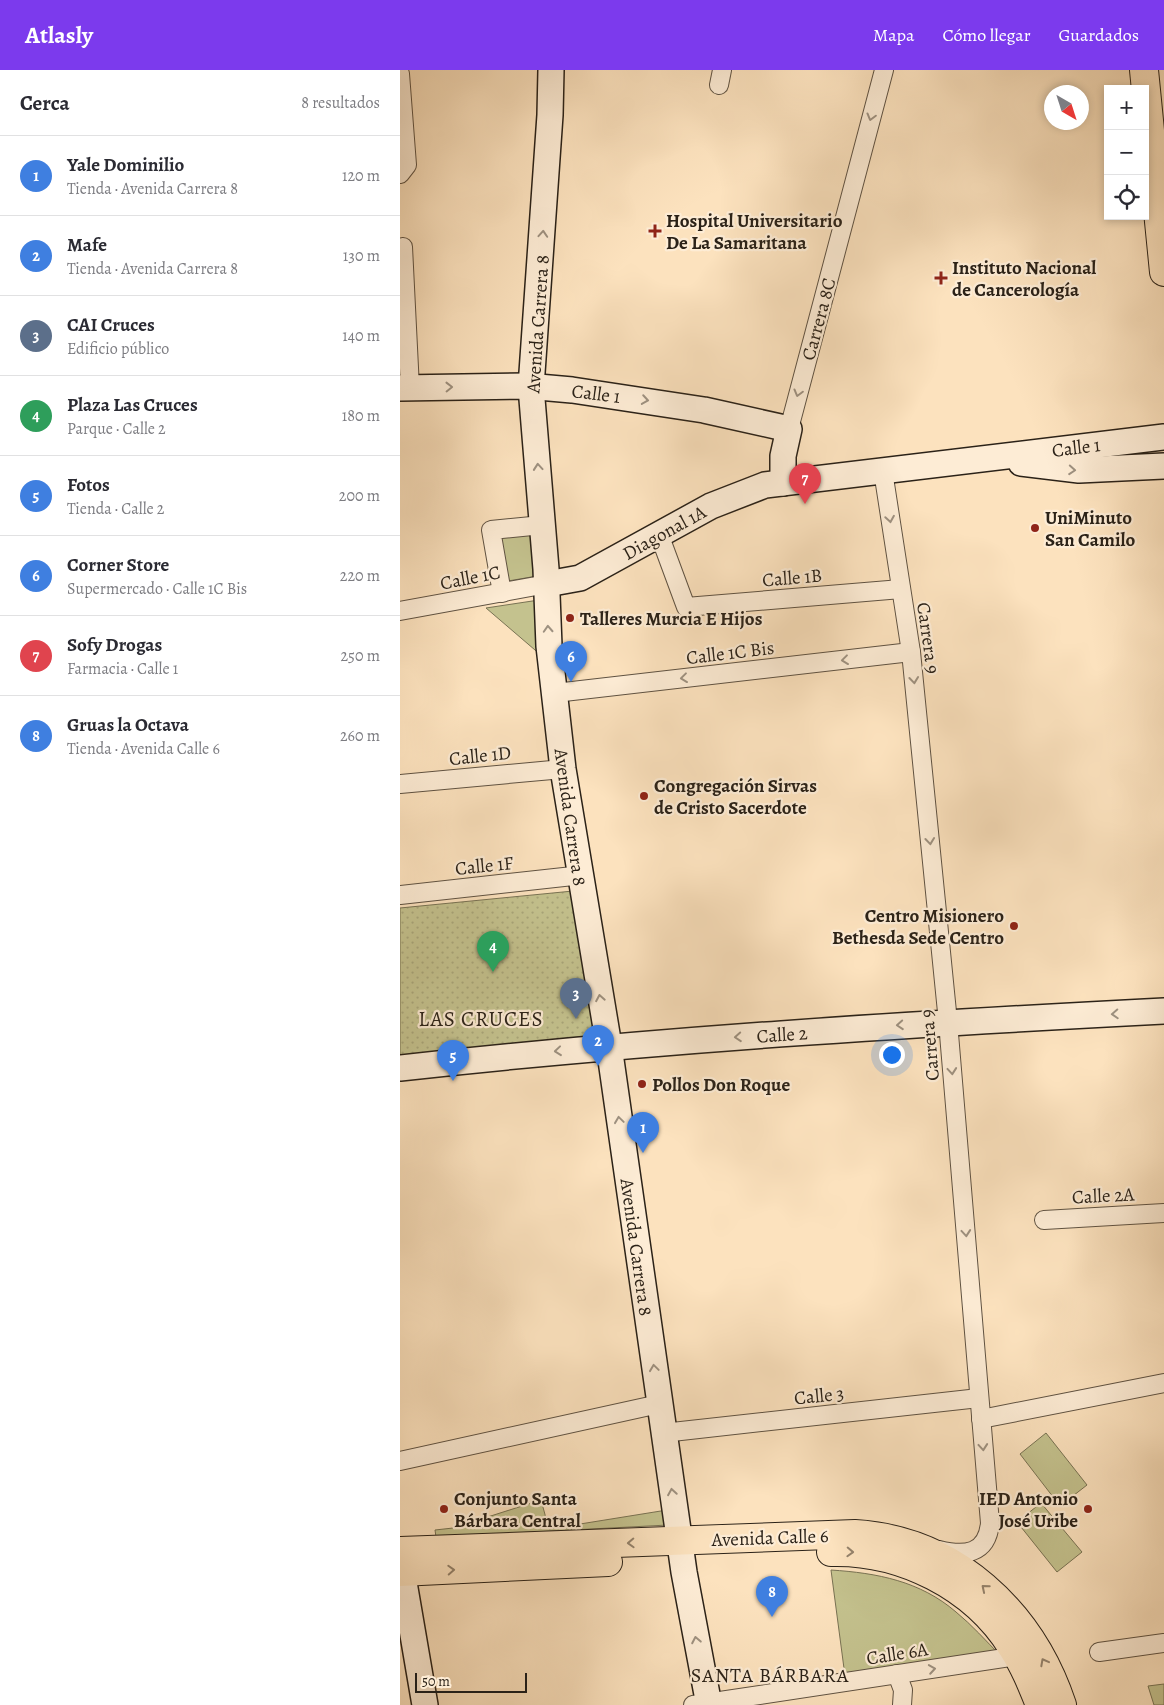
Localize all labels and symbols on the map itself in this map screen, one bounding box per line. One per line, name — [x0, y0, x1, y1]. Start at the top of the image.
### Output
north arrow — [1044, 85, 1089, 130]
one-way arrow — [866, 113, 877, 122]
place label: Hospital Universitario De La Samaritana — [666, 208, 843, 256]
marker: Hospital Universitario De La Samaritana — [648, 224, 662, 238]
one-way arrow — [537, 229, 548, 237]
street label: Avenida Carrera 8 — [520, 254, 556, 395]
place label: Instituto Nacional de Cancerología — [952, 255, 1096, 303]
marker: Instituto Nacional de Cancerología — [934, 271, 948, 285]
street label: Carrera 8C — [795, 275, 842, 363]
street label: Calle 1 — [570, 378, 622, 410]
one-way arrow — [445, 382, 453, 392]
one-way arrow — [793, 388, 804, 397]
one-way arrow — [641, 394, 650, 404]
street label: Calle 1 — [1050, 432, 1102, 464]
one-way arrow — [533, 463, 544, 471]
pin: 7 — [789, 463, 821, 504]
one-way arrow — [1068, 464, 1076, 475]
street label: Diagonal 1A — [618, 499, 712, 567]
place label: UniMinuto San Camilo — [1045, 505, 1135, 553]
one-way arrow — [885, 514, 895, 523]
marker: UniMinuto San Camilo — [1029, 522, 1041, 534]
street label: Calle 1C — [438, 559, 502, 597]
street label: Calle 1B — [761, 562, 823, 594]
street label: Carrera 9 — [910, 601, 946, 676]
place label: Talleres Murcia E Hijos — [580, 606, 763, 632]
marker: Talleres Murcia E Hijos — [564, 612, 576, 624]
one-way arrow — [543, 625, 554, 633]
street label: Calle 1C Bis — [685, 635, 776, 671]
pin: 6 — [555, 641, 587, 682]
one-way arrow — [841, 654, 849, 665]
one-way arrow — [679, 672, 687, 683]
one-way arrow — [908, 676, 919, 684]
street label: Calle 1D — [448, 740, 512, 772]
street label: Avenida Carrera 8 — [547, 746, 593, 888]
place label: Congregación Sirvas de Cristo Sacerdote — [654, 773, 817, 821]
marker: Congregación Sirvas de Cristo Sacerdote — [638, 790, 650, 802]
one-way arrow — [924, 838, 935, 846]
street label: Calle 1F — [454, 850, 515, 882]
place label: Centro Misionero Bethesda Sede Centro — [832, 903, 1004, 951]
marker: Centro Misionero Bethesda Sede Centro — [1008, 920, 1020, 932]
pin: 4 — [477, 931, 509, 972]
pin: 3 — [560, 978, 592, 1019]
one-way arrow — [596, 993, 606, 1002]
district label: LAS CRUCES — [418, 1005, 544, 1033]
street label: Carrera 9 — [914, 1008, 946, 1082]
one-way arrow — [1111, 1008, 1119, 1019]
street label: Calle 2 — [756, 1020, 809, 1050]
one-way arrow — [895, 1020, 903, 1031]
pin: 2 — [582, 1025, 614, 1066]
one-way arrow — [733, 1031, 741, 1042]
pin: 5 — [437, 1040, 469, 1081]
your location — [879, 1042, 905, 1068]
one-way arrow — [554, 1045, 562, 1056]
one-way arrow — [947, 1067, 958, 1075]
place label: Pollos Don Roque — [652, 1072, 790, 1098]
marker: Pollos Don Roque — [636, 1078, 648, 1090]
pin: 1 — [627, 1112, 659, 1153]
one-way arrow — [615, 1116, 625, 1125]
street label: Avenida Carrera 8 — [613, 1176, 659, 1318]
street label: Calle 2A — [1071, 1181, 1136, 1211]
one-way arrow — [960, 1229, 971, 1237]
one-way arrow — [649, 1363, 660, 1371]
street label: Calle 3 — [793, 1380, 845, 1412]
one-way arrow — [978, 1443, 989, 1451]
place label: Conjunto Santa Bárbara Central — [454, 1486, 581, 1534]
place label: IED Antonio José Uribe — [979, 1486, 1078, 1534]
one-way arrow — [667, 1488, 678, 1496]
marker: Conjunto Santa Bárbara Central — [438, 1503, 450, 1515]
marker: IED Antonio José Uribe — [1082, 1503, 1094, 1515]
street label: Avenida Calle 6 — [710, 1523, 829, 1553]
one-way arrow — [626, 1537, 634, 1548]
one-way arrow — [846, 1547, 854, 1558]
one-way arrow — [447, 1564, 455, 1575]
pin: 8 — [756, 1576, 788, 1617]
one-way arrow — [982, 1585, 991, 1593]
one-way arrow — [692, 1636, 702, 1644]
street label: Calle 6A — [864, 1636, 931, 1672]
one-way arrow — [1040, 1658, 1050, 1667]
district label: SANTA BÁRBARA — [691, 1662, 849, 1689]
one-way arrow — [928, 1664, 936, 1675]
scale bar — [415, 1670, 528, 1693]

